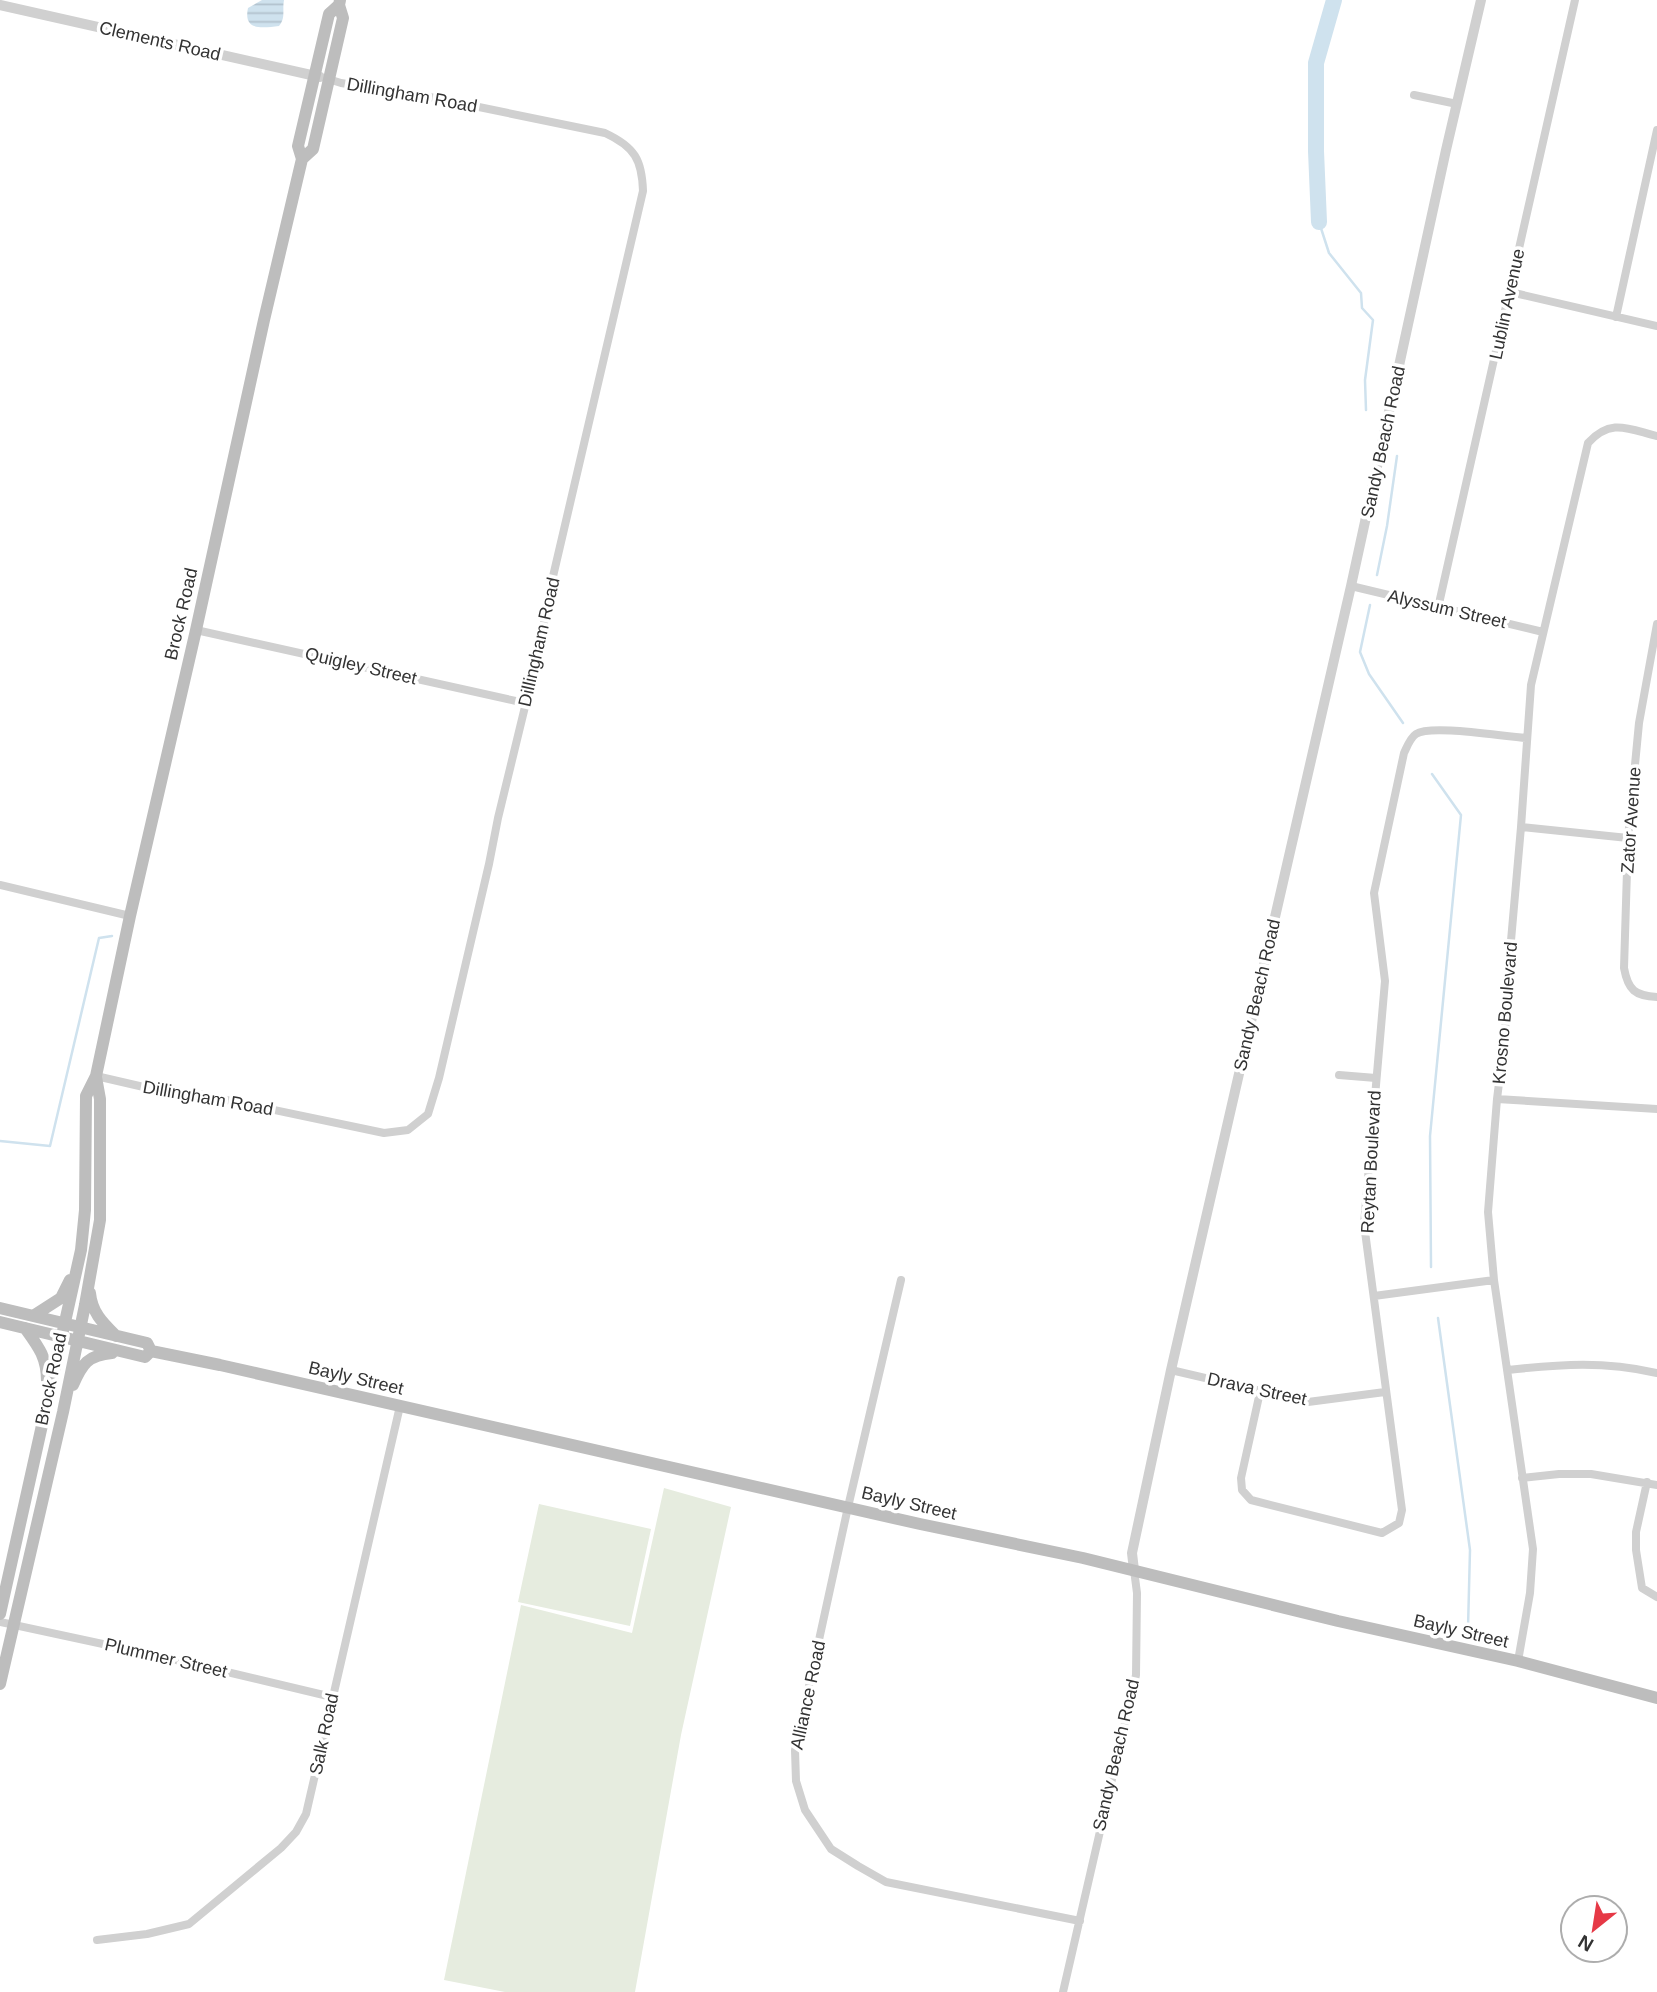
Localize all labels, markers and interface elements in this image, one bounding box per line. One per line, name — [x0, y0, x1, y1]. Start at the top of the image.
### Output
street label: Clements Road — [97, 17, 223, 65]
street label: Dillingham Road — [345, 74, 479, 116]
street label: Lublin Avenue — [1485, 247, 1529, 361]
street label: Sandy Beach Road — [1357, 364, 1409, 520]
street label: Brock Road — [161, 566, 201, 662]
street label: Dillingham Road — [514, 575, 564, 709]
street label: Alyssum Street — [1386, 586, 1508, 632]
street label: Quigley Street — [303, 643, 419, 689]
street label: Zator Avenue — [1617, 766, 1645, 874]
street label: Sandy Beach Road — [1230, 917, 1284, 1073]
street label: Krosno Boulevard — [1489, 941, 1521, 1085]
street label: Dillingham Road — [141, 1077, 275, 1119]
street label: Reytan Boulevard — [1357, 1090, 1385, 1234]
street label: Brock Road — [31, 1331, 71, 1427]
street label: Bayly Street — [306, 1357, 406, 1399]
street label: Drava Street — [1206, 1369, 1308, 1409]
street label: Bayly Street — [859, 1482, 959, 1524]
street label: Bayly Street — [1411, 1610, 1511, 1652]
street label: Plummer Street — [103, 1634, 229, 1682]
street label: Alliance Road — [787, 1639, 829, 1751]
street label: Sandy Beach Road — [1089, 1677, 1143, 1833]
street label: Salk Road — [306, 1691, 342, 1777]
north arrow — [1559, 1894, 1629, 1964]
text: N — [1575, 1931, 1597, 1956]

